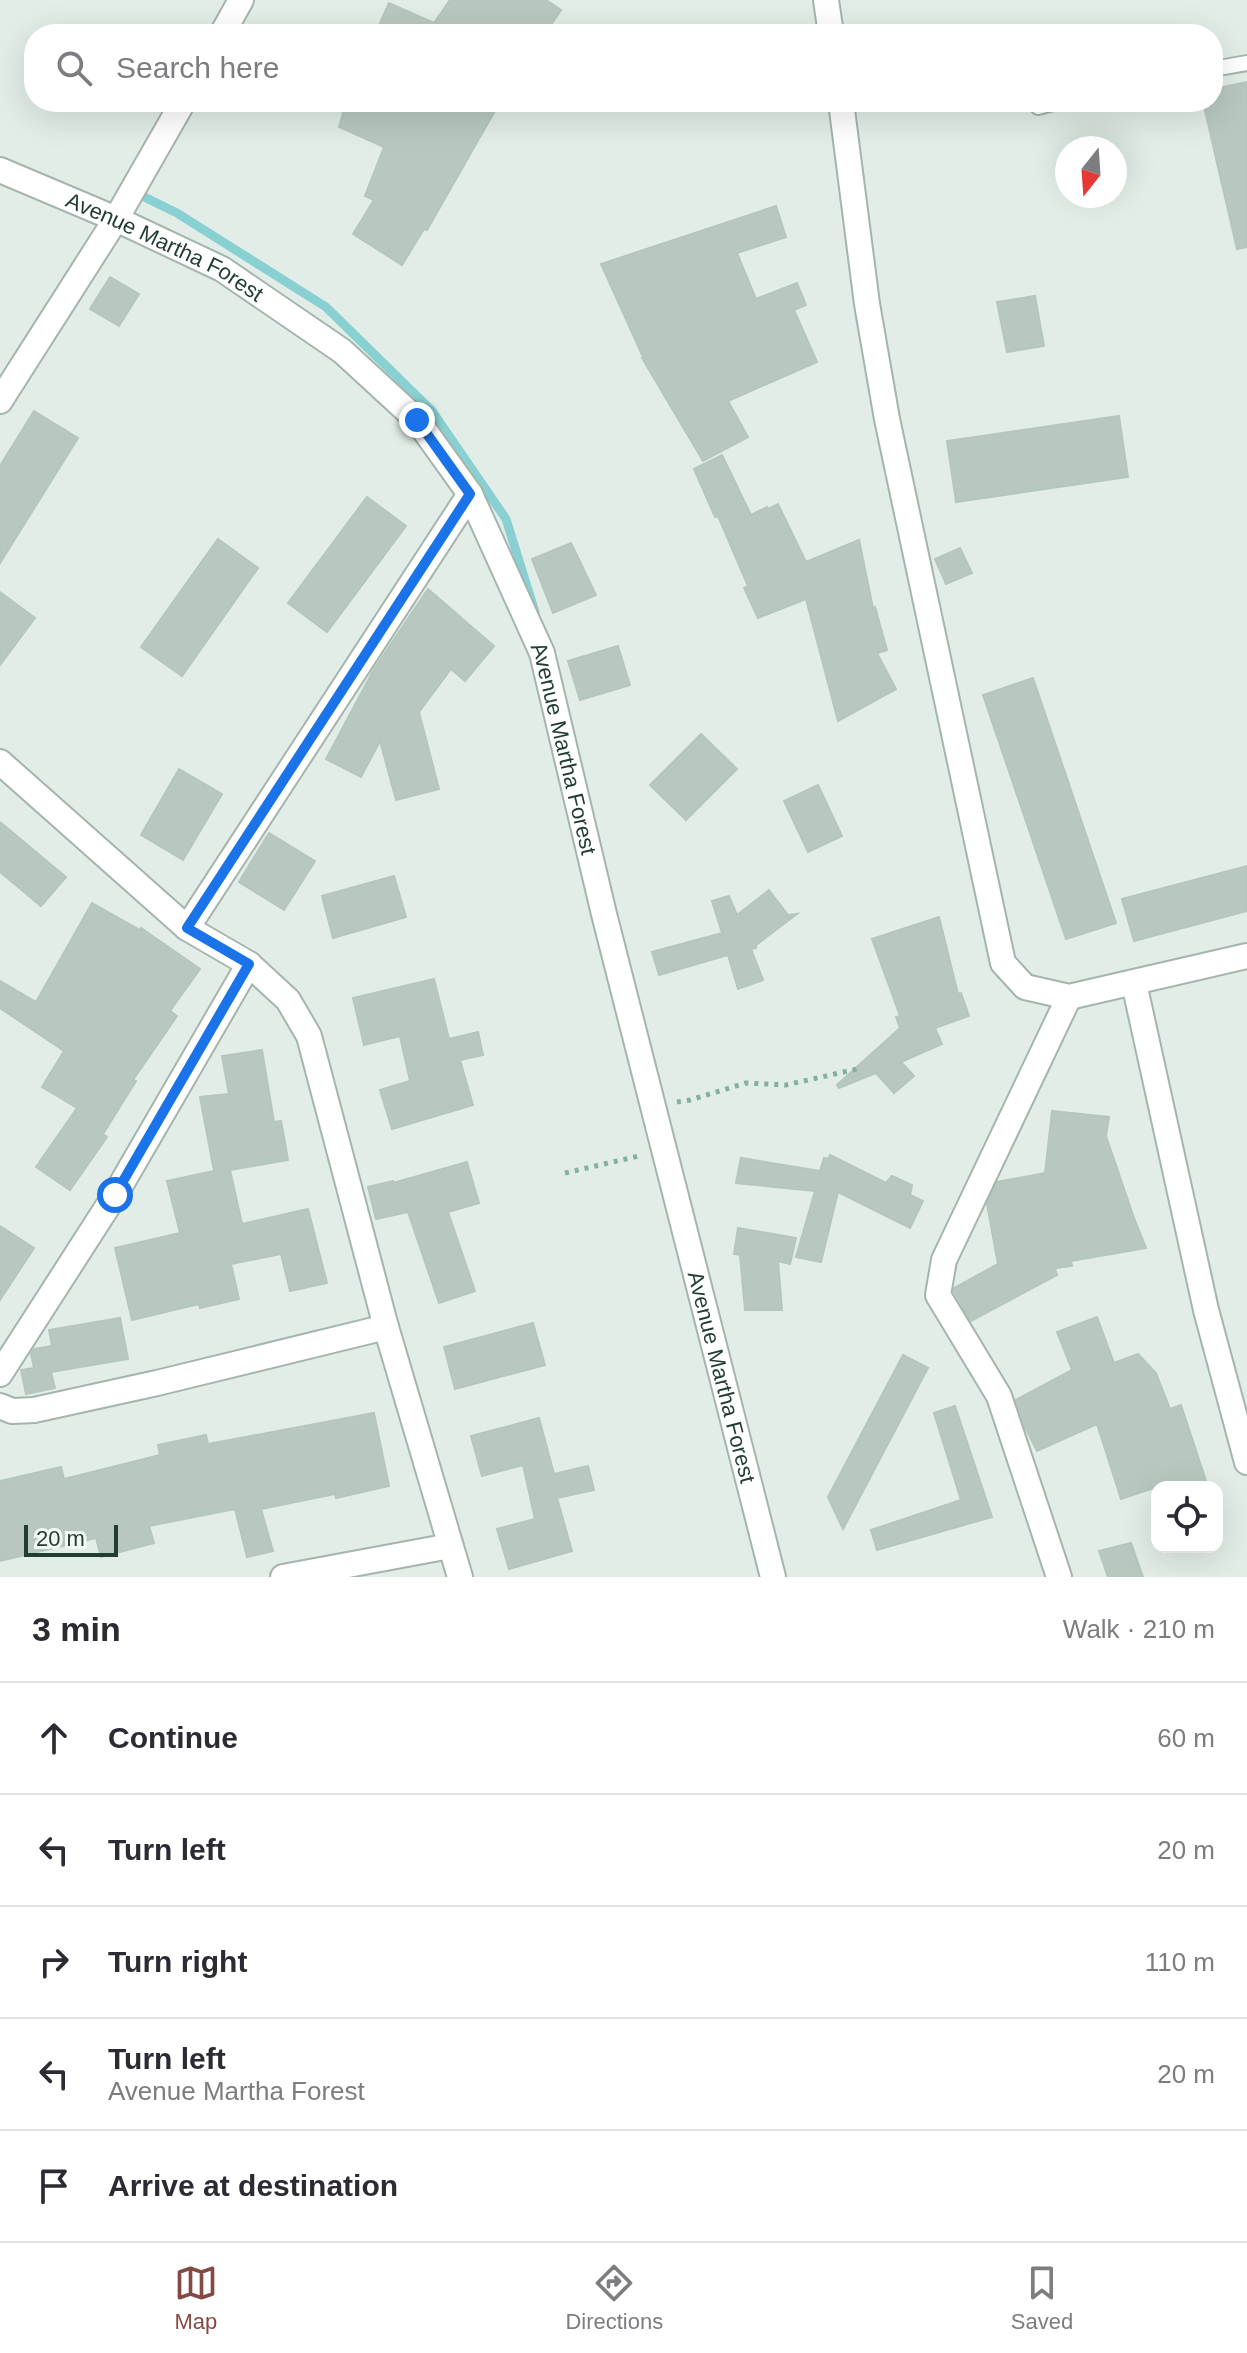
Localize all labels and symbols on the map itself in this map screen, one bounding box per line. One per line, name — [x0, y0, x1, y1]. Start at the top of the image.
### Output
north arrow — [1055, 136, 1127, 208]
street label: Avenue Martha Forest — [62, 187, 268, 307]
route end — [399, 402, 435, 438]
street label: Avenue Martha Forest — [526, 638, 601, 857]
route start — [97, 1177, 133, 1213]
street label: Avenue Martha Forest — [683, 1269, 761, 1486]
scale bar — [24, 1521, 118, 1557]

